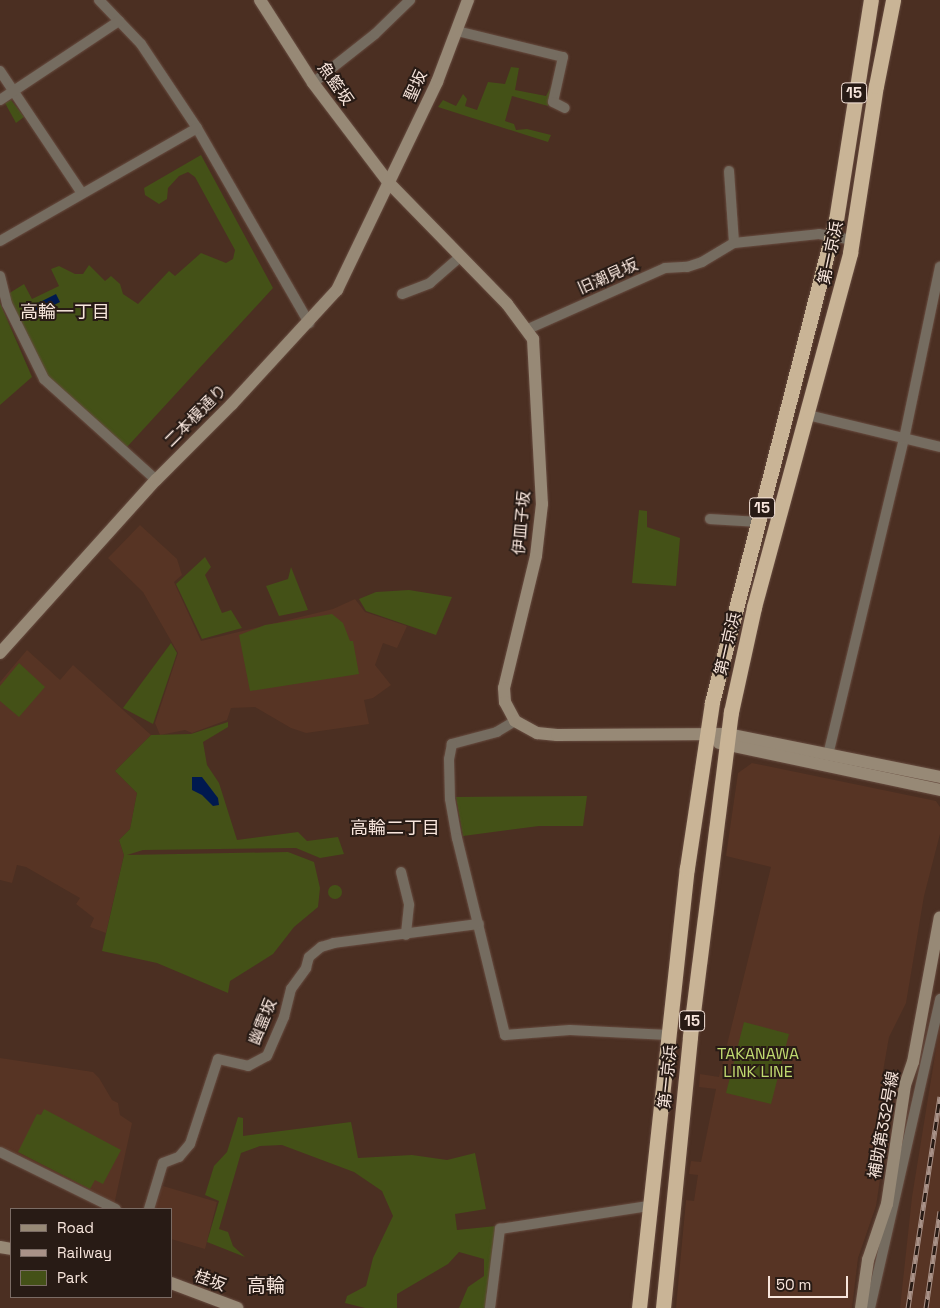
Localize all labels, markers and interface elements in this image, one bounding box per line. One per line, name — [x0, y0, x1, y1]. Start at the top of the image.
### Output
street label: 魚籃坂 — [313, 59, 357, 109]
street label: 聖坂 — [401, 67, 431, 105]
road number: 15 — [840, 80, 868, 106]
street label: 第一京浜 — [815, 220, 847, 286]
street label: 旧潮見坂 — [575, 255, 641, 299]
district label: 高輪一丁目 — [20, 301, 110, 323]
street label: 二本榎通り — [161, 381, 231, 451]
street label: 伊皿子坂 — [510, 490, 534, 556]
road number: 15 — [748, 496, 776, 520]
street label: 第一京浜 — [711, 611, 745, 677]
district label: 高輪二丁目 — [350, 817, 440, 839]
street label: 幽霊坂 — [245, 996, 281, 1048]
road number: 15 — [678, 1008, 706, 1034]
street label: 第一京浜 — [655, 1044, 681, 1110]
park label: TAKANAWA LINK LINE — [717, 1044, 799, 1082]
street label: 補助第332号線 — [865, 1070, 903, 1180]
legend — [10, 1208, 172, 1298]
text: Road — [57, 1218, 94, 1237]
text: Railway — [57, 1243, 112, 1262]
scale bar — [770, 1266, 850, 1298]
street label: 桂坂 — [192, 1267, 228, 1295]
text: Park — [57, 1268, 88, 1287]
district label: 高輪 — [247, 1275, 285, 1297]
text: 50 m — [776, 1275, 811, 1294]

